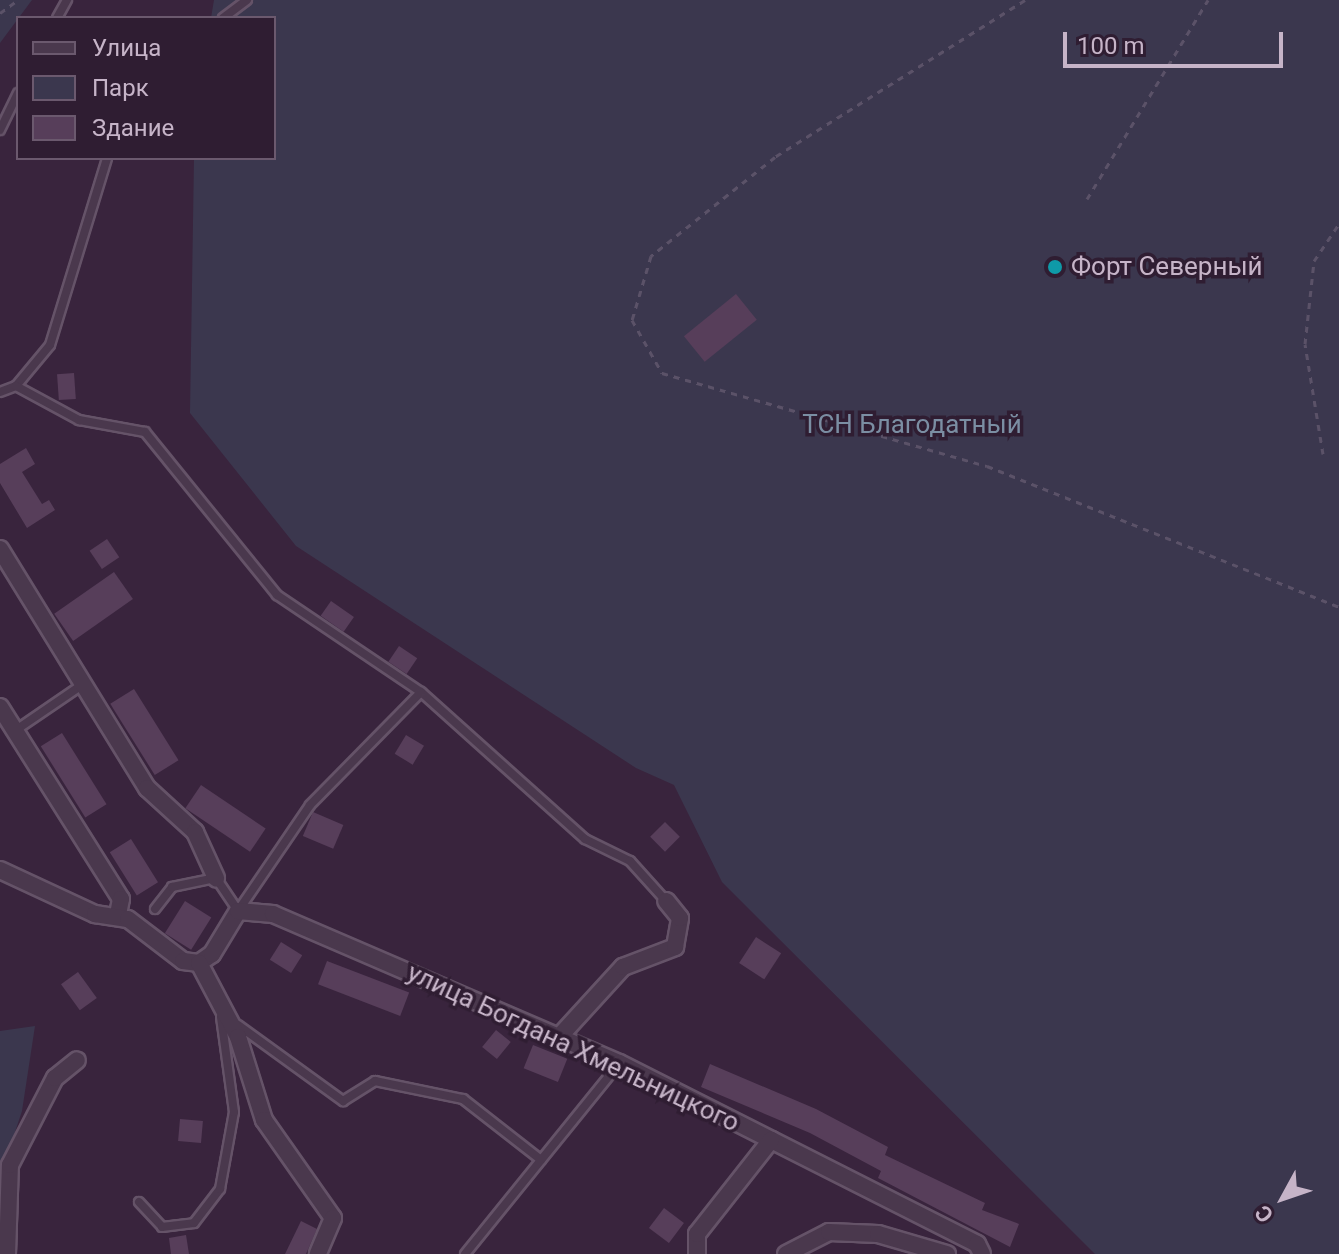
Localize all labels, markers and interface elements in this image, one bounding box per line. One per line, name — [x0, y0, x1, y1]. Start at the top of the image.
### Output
legend — [16, 16, 276, 160]
scale bar — [1067, 16, 1287, 66]
text: 100 m — [1077, 32, 1144, 60]
text: Улица — [92, 34, 161, 62]
text: Парк — [92, 74, 149, 102]
text: Здание — [92, 114, 174, 142]
place label: Форт Северный — [1071, 251, 1263, 283]
marker: Форт Северный — [1046, 258, 1064, 276]
park label: ТСН Благодатный — [802, 409, 1022, 441]
street label: улица Богдана Хмельницкого — [402, 957, 744, 1139]
north arrow — [1243, 1158, 1323, 1238]
text: С — [1250, 1200, 1278, 1227]

